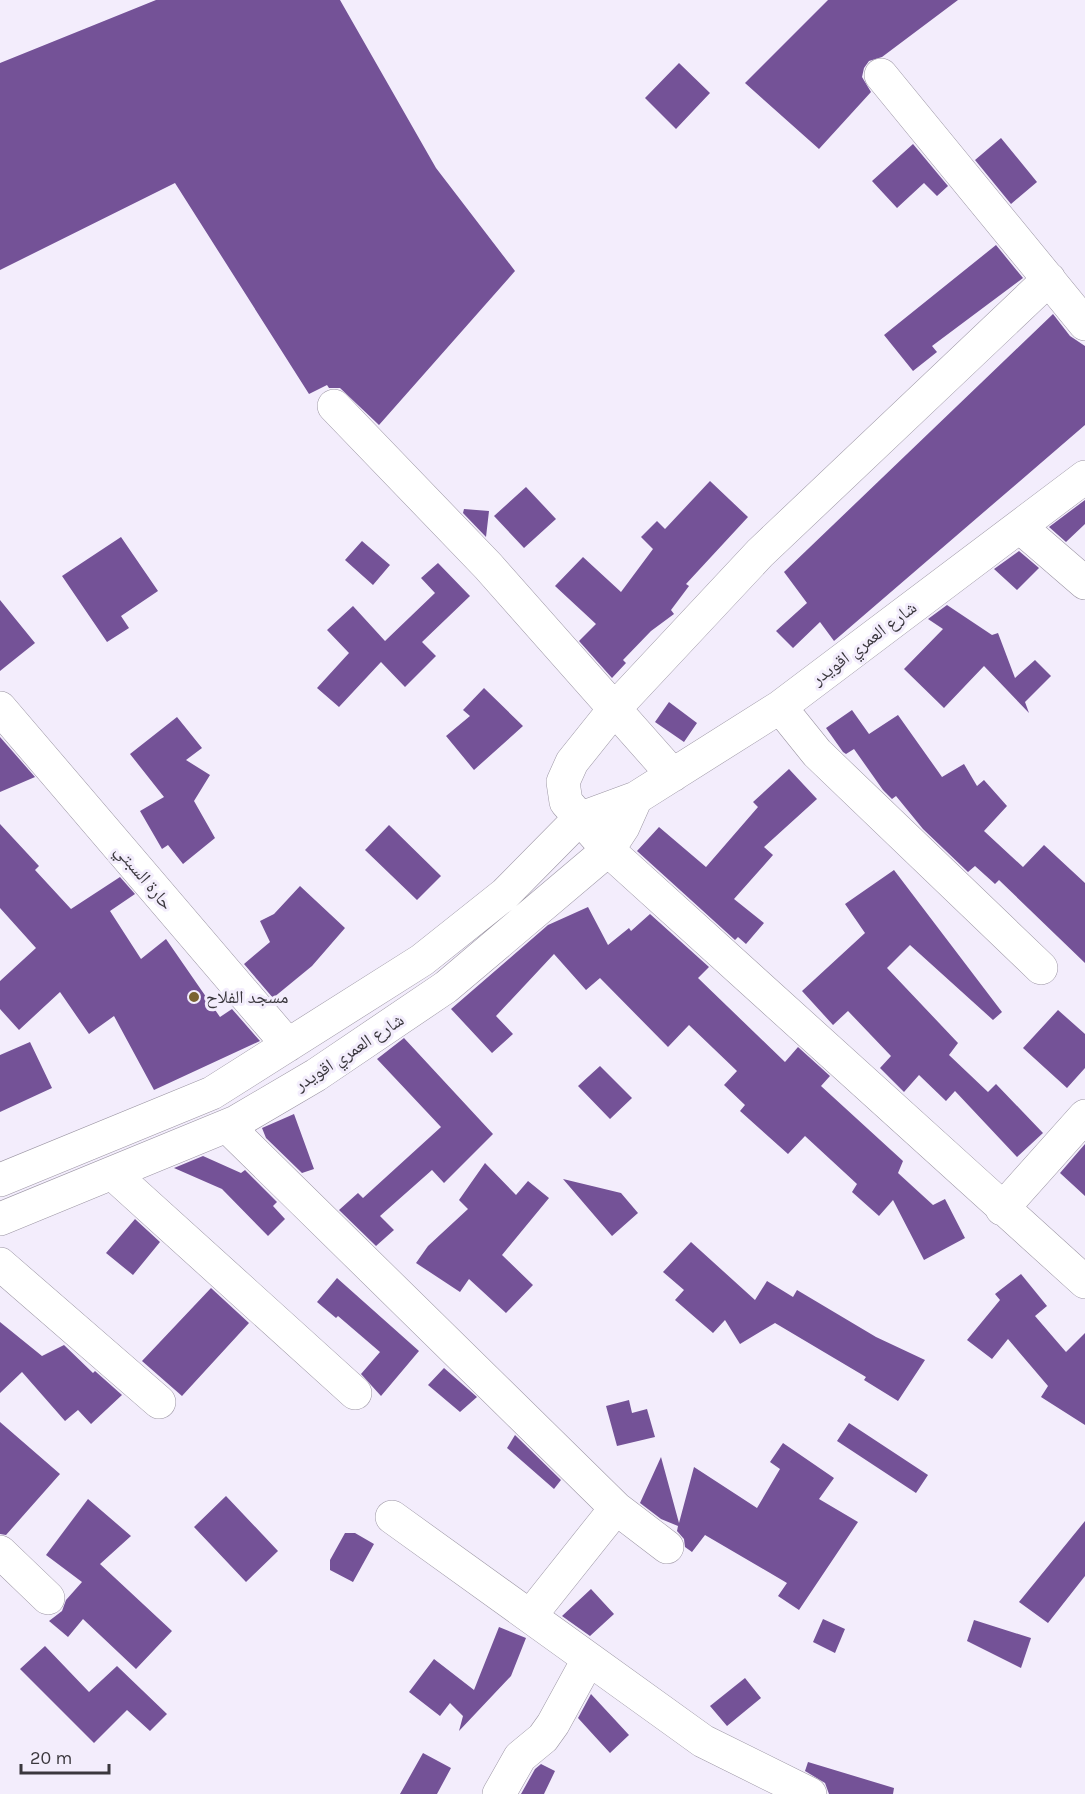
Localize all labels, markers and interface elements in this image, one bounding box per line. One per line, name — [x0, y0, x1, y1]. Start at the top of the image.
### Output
street label: شارع العمري اقويدر — [806, 596, 923, 693]
street label: حارة السبتي — [108, 840, 178, 917]
place label: مسجد الفلاح — [206, 986, 288, 1009]
marker: مسجد الفلاح — [187, 990, 201, 1004]
street label: شارع العمري اقويدر — [289, 1008, 410, 1099]
scale bar — [21, 1737, 110, 1775]
text: 20 m — [30, 1747, 72, 1769]

